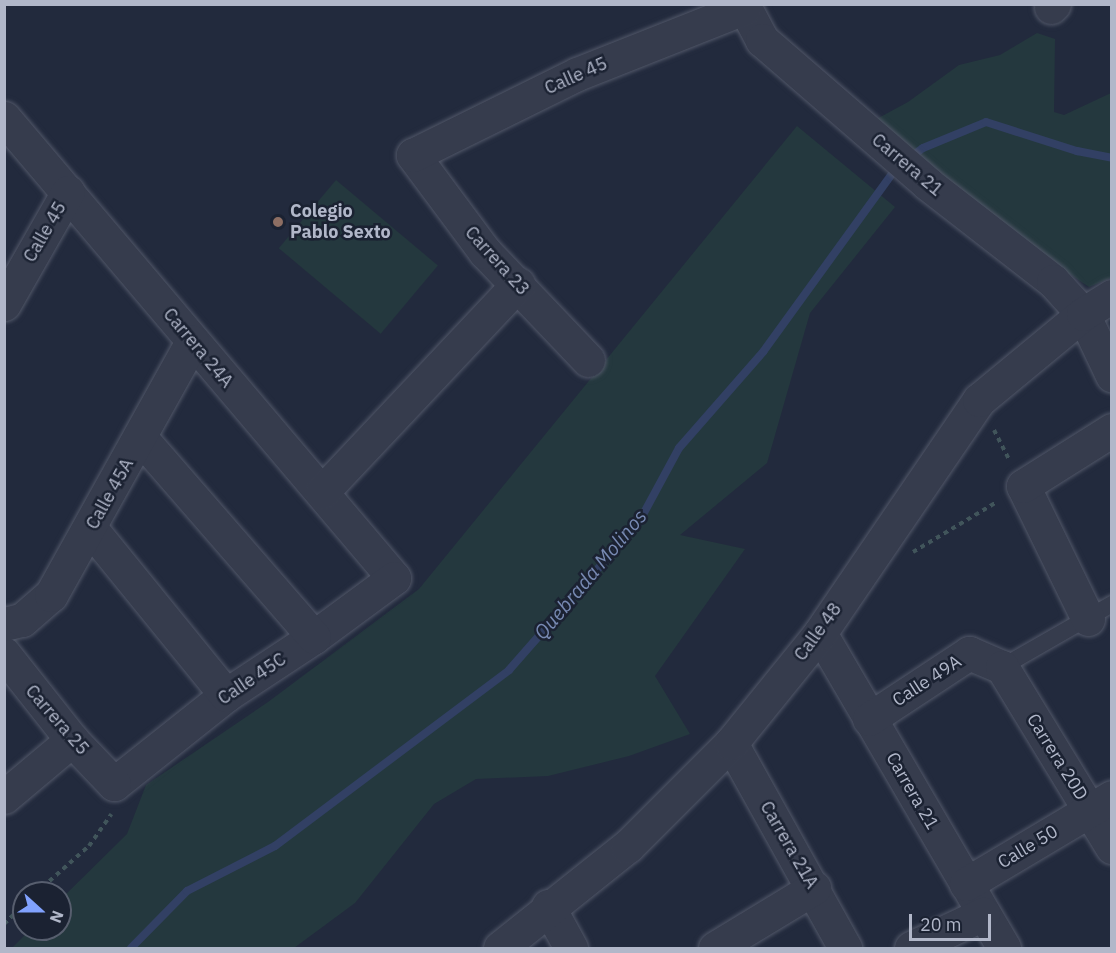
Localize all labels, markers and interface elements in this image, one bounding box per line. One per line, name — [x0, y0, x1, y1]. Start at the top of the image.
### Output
street label: Calle 45 — [541, 53, 611, 99]
street label: Carrera 21 — [867, 129, 947, 201]
street label: Calle 45 — [19, 198, 71, 266]
place label: Colegio Pablo Sexto — [290, 201, 391, 244]
marker: Colegio Pablo Sexto — [271, 215, 285, 229]
street label: Carrera 23 — [460, 222, 534, 300]
street label: Carrera 24A — [158, 304, 238, 392]
street label: Calle 45A — [82, 455, 138, 533]
water label: Quebrada Molinos — [529, 504, 651, 644]
street label: Calle 48 — [790, 599, 846, 665]
street label: Calle 45C — [214, 648, 290, 710]
street label: Calle 49A — [889, 651, 965, 711]
street label: Carrera 25 — [21, 681, 93, 759]
street label: Carrera 20D — [1022, 710, 1092, 804]
street label: Carrera 21 — [881, 748, 943, 834]
street label: Carrera 21A — [755, 797, 823, 893]
street label: Calle 50 — [994, 821, 1062, 873]
north arrow — [12, 881, 72, 941]
scale bar — [912, 902, 994, 940]
text: N — [46, 908, 68, 926]
text: 20 m — [920, 913, 962, 936]

